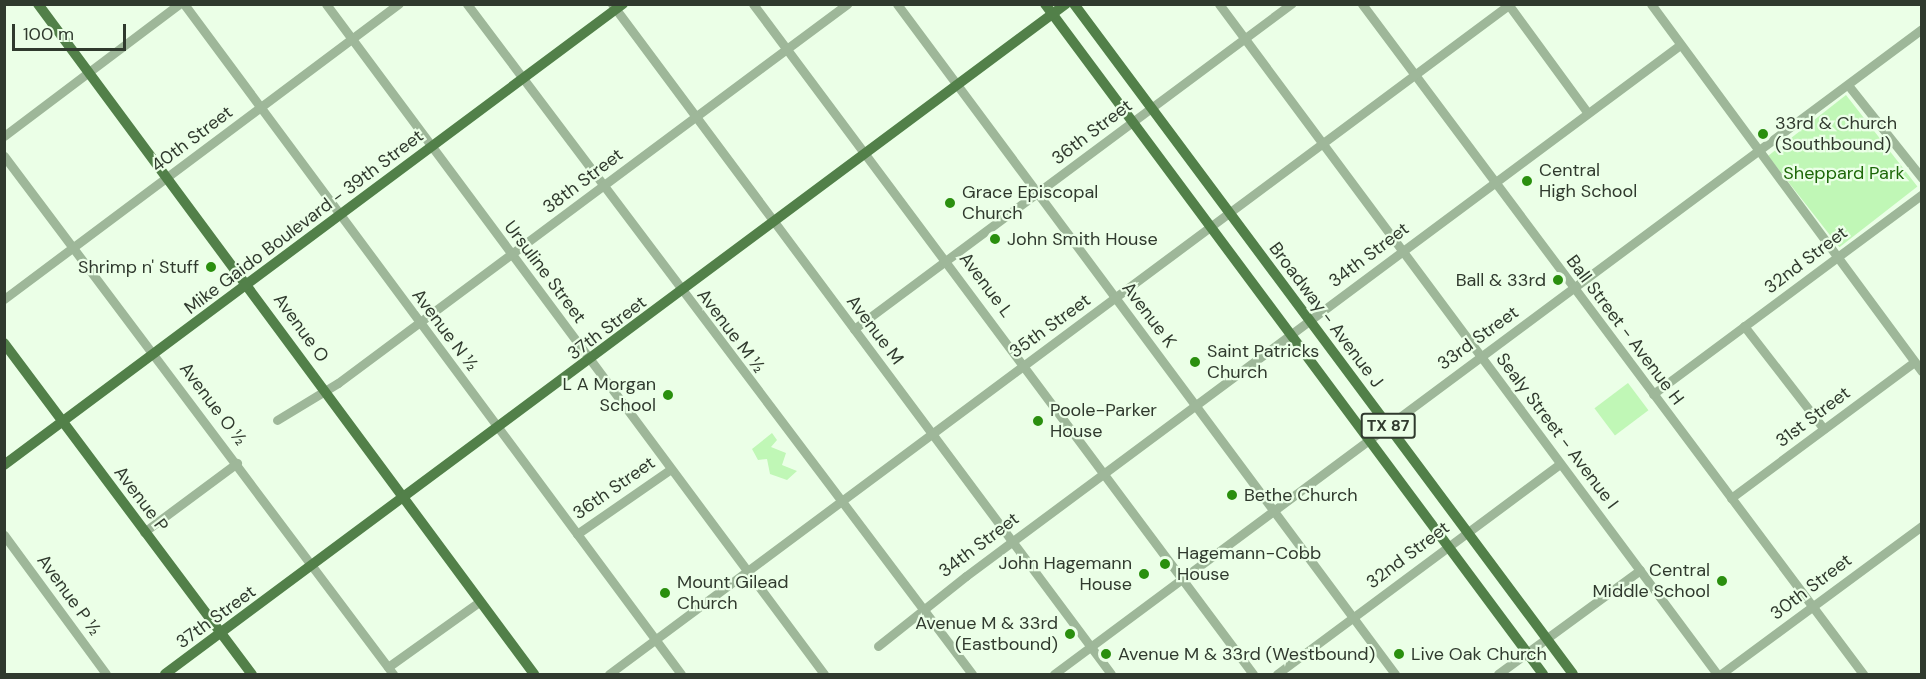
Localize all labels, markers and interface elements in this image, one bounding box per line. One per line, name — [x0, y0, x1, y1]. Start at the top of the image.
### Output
scale bar — [15, 12, 129, 50]
text: 100 m — [23, 22, 74, 46]
street label: 36th Street — [1048, 95, 1136, 169]
street label: 40th Street — [147, 101, 237, 177]
place label: 33rd & Church (Southbound) — [1775, 113, 1897, 156]
street label: Mike Gaido Boulevard - 39th Street — [180, 125, 428, 319]
marker: 33rd & Church (Southbound) — [1756, 127, 1770, 141]
street label: 38th Street — [539, 144, 627, 218]
place label: Central High School — [1539, 160, 1637, 202]
park label: Sheppard Park — [1783, 162, 1905, 184]
marker: Central High School — [1520, 174, 1534, 188]
place label: Grace Episcopal Church — [962, 182, 1098, 224]
marker: Grace Episcopal Church — [943, 196, 957, 210]
street label: Ursuline Street — [500, 217, 590, 327]
street label: 34th Street — [1325, 218, 1413, 292]
street label: 32nd Street — [1760, 222, 1852, 298]
place label: John Smith House — [1007, 228, 1158, 250]
marker: John Smith House — [988, 232, 1002, 246]
street label: Broadway - Avenue J — [1264, 238, 1388, 392]
street label: Avenue L — [955, 248, 1017, 322]
street label: Ball Street - Avenue H — [1562, 251, 1688, 409]
place label: Shrimp n' Stuff — [78, 256, 199, 278]
marker: Shrimp n' Stuff — [204, 260, 218, 274]
place label: Ball & 33rd — [1456, 269, 1546, 291]
marker: Ball & 33rd — [1551, 273, 1565, 287]
street label: Avenue K — [1117, 278, 1181, 352]
street label: Avenue N ½ — [407, 285, 483, 375]
street label: Avenue M ½ — [692, 285, 770, 377]
street label: Avenue O — [269, 289, 333, 367]
street label: 35th Street — [1005, 289, 1095, 363]
street label: 37th Street — [563, 291, 651, 365]
street label: Avenue M — [842, 291, 908, 369]
street label: 33rd Street — [1433, 301, 1523, 375]
place label: Saint Patricks Church — [1207, 341, 1319, 384]
street label: Sealy Street - Avenue I — [1491, 349, 1623, 513]
marker: Saint Patricks Church — [1188, 355, 1202, 369]
street label: Avenue O ½ — [175, 358, 251, 450]
place label: L A Morgan School — [563, 374, 656, 416]
street label: 31st Street — [1772, 382, 1854, 452]
marker: L A Morgan School — [661, 388, 675, 402]
place label: Poole-Parker House — [1050, 400, 1157, 442]
road number: TX 87 — [1360, 413, 1416, 439]
marker: Poole-Parker House — [1031, 414, 1045, 428]
street label: 36th Street — [569, 452, 659, 524]
street label: Avenue P — [109, 462, 173, 536]
place label: Bethe Church — [1244, 484, 1358, 506]
marker: Bethe Church — [1225, 488, 1239, 502]
street label: 34th Street — [935, 508, 1023, 582]
street label: 32nd Street — [1362, 517, 1454, 593]
place label: Hagemann-Cobb House — [1177, 543, 1321, 586]
street label: 30th Street — [1766, 549, 1856, 625]
street label: Avenue P ½ — [32, 550, 106, 640]
place label: John Hagemann House — [998, 553, 1132, 596]
marker: Hagemann-Cobb House — [1158, 557, 1172, 571]
place label: Central Middle School — [1592, 560, 1710, 602]
marker: John Hagemann House — [1137, 567, 1151, 581]
place label: Mount Gilead Church — [677, 572, 789, 614]
marker: Central Middle School — [1715, 574, 1729, 588]
street label: 37th Street — [172, 581, 260, 653]
marker: Mount Gilead Church — [658, 586, 672, 600]
place label: Avenue M & 33rd (Eastbound) — [915, 613, 1058, 656]
marker: Avenue M & 33rd (Eastbound) — [1063, 627, 1077, 641]
place label: Avenue M & 33rd (Westbound) — [1118, 643, 1375, 665]
place label: Live Oak Church — [1411, 643, 1547, 665]
marker: Avenue M & 33rd (Westbound) — [1099, 647, 1113, 661]
marker: Live Oak Church — [1392, 647, 1406, 661]

